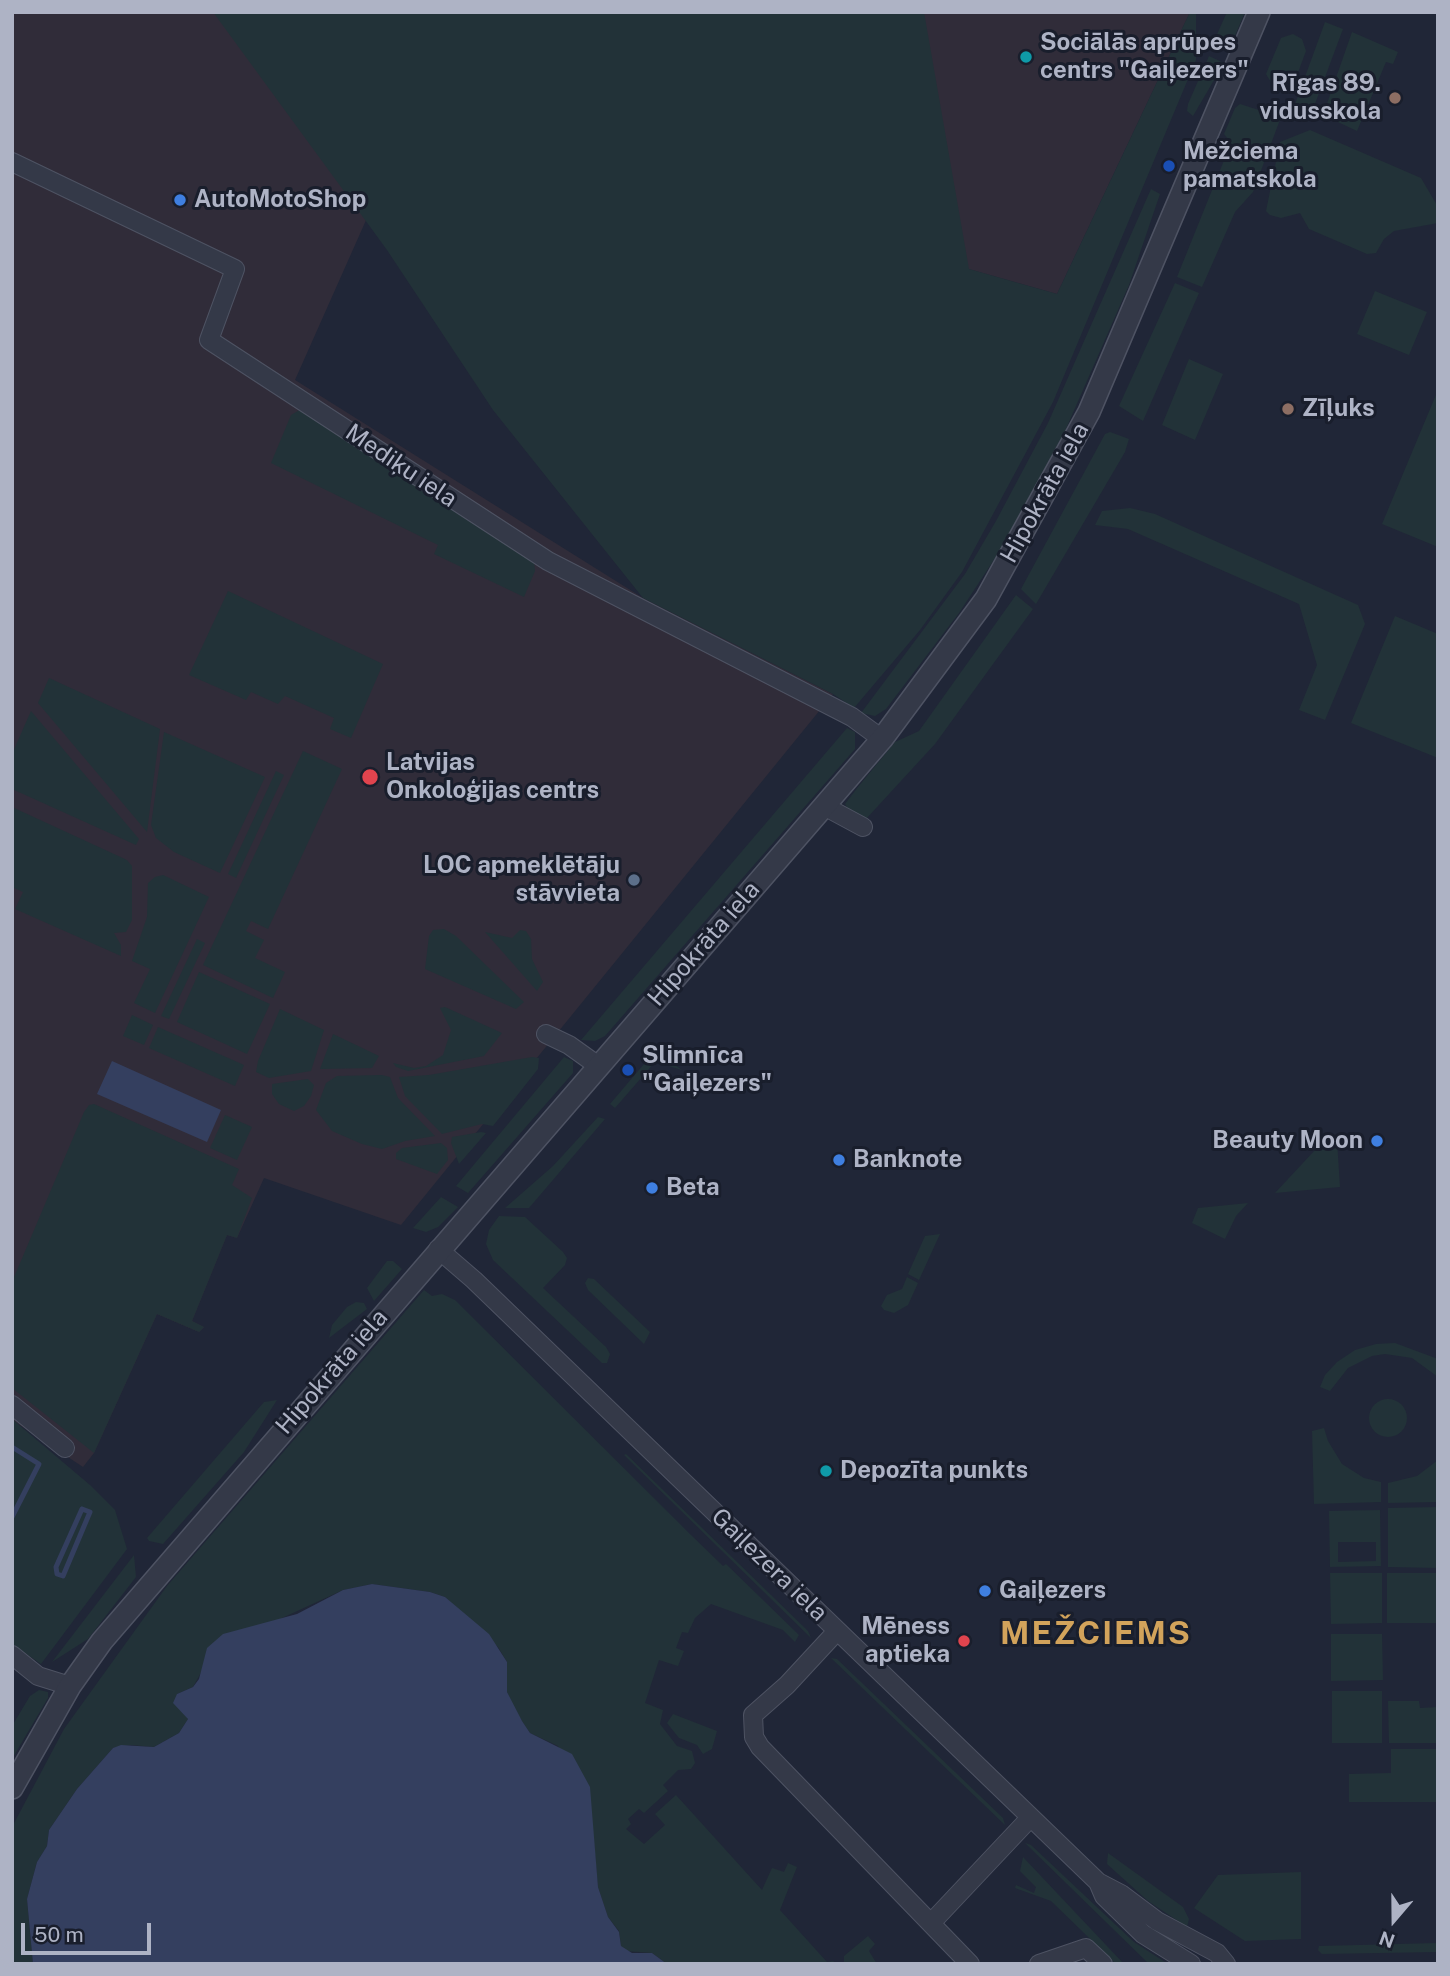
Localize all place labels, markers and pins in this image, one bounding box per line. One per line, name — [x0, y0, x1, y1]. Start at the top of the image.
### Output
place label: Sociālās aprūpes centrs "Gaiļezers" — [1040, 29, 1249, 85]
marker: Sociālās aprūpes centrs "Gaiļezers" — [1018, 49, 1034, 65]
place label: Rīgas 89. vidusskola — [1260, 70, 1381, 126]
marker: Rīgas 89. vidusskola — [1387, 90, 1403, 106]
place label: Mežciema pamatskola — [1183, 138, 1317, 194]
marker: Mežciema pamatskola — [1161, 158, 1177, 174]
place label: AutoMotoShop — [194, 186, 366, 214]
marker: AutoMotoShop — [172, 192, 188, 208]
place label: Zīļuks — [1302, 395, 1375, 423]
marker: Zīļuks — [1280, 401, 1296, 417]
place label: Latvijas Onkoloģijas centrs — [386, 749, 599, 805]
marker: Latvijas Onkoloģijas centrs — [360, 767, 380, 787]
place label: LOC apmeklētāju stāvvieta — [423, 852, 620, 908]
marker: LOC apmeklētāju stāvvieta — [626, 872, 642, 888]
place label: Slimnīca "Gaiļezers" — [642, 1042, 772, 1098]
marker: Slimnīca "Gaiļezers" — [620, 1062, 636, 1078]
place label: Beauty Moon — [1212, 1127, 1363, 1155]
marker: Beauty Moon — [1369, 1133, 1385, 1149]
place label: Banknote — [853, 1146, 962, 1174]
marker: Banknote — [831, 1152, 847, 1168]
place label: Beta — [666, 1174, 720, 1202]
marker: Beta — [644, 1180, 660, 1196]
place label: Depozīta punkts — [840, 1457, 1028, 1485]
marker: Depozīta punkts — [818, 1463, 834, 1479]
place label: Gaiļezers — [999, 1577, 1106, 1605]
marker: Gaiļezers — [977, 1583, 993, 1599]
place label: Mēness aptieka — [861, 1613, 950, 1669]
marker: Mēness aptieka — [956, 1633, 972, 1649]

